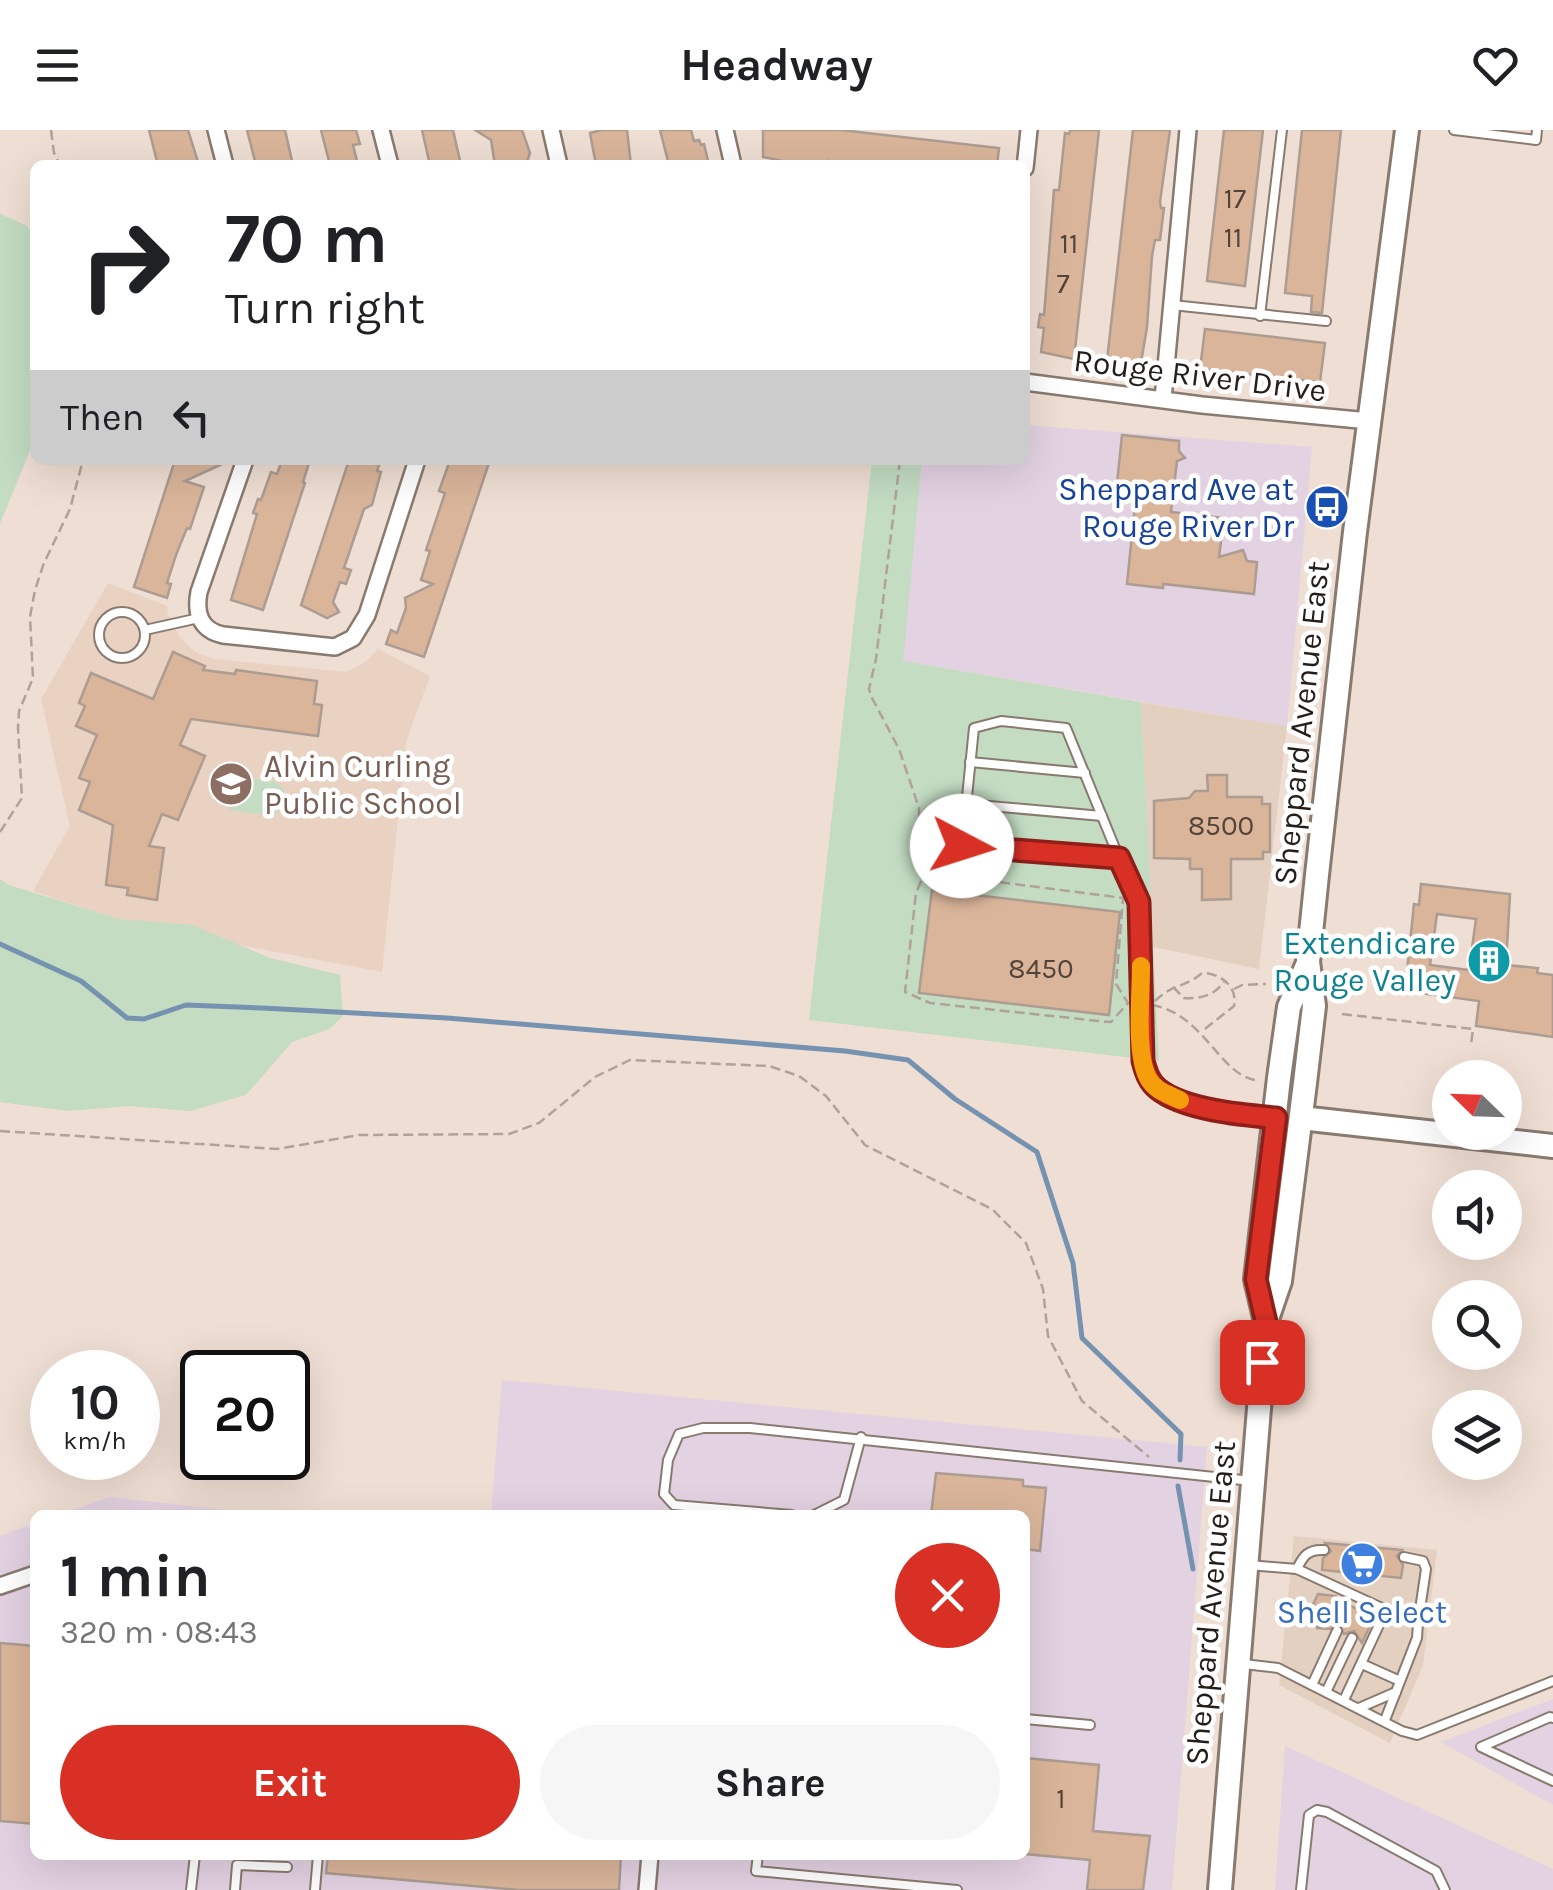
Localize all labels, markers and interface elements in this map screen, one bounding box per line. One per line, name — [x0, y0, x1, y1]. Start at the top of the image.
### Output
icon: menu — [30, 38, 85, 93]
icon: heart — [1468, 38, 1523, 93]
text: Headway — [680, 39, 873, 91]
house number: 17 — [1224, 182, 1246, 215]
text: 70 m — [225, 198, 388, 280]
icon: right — [60, 200, 190, 330]
house number: 11 — [1224, 221, 1242, 254]
house number: 11 — [1060, 227, 1078, 260]
house number: 7 — [1056, 267, 1070, 300]
text: Turn right — [225, 282, 425, 334]
street label: Rouge River Drive — [1072, 342, 1328, 409]
icon: left — [164, 390, 219, 445]
text: Then — [60, 395, 144, 440]
place label: Sheppard Ave at Rouge River Dr — [1058, 471, 1294, 545]
bus stop icon: Sheppard Ave at Rouge River Dr — [1304, 484, 1350, 530]
street label: Sheppard Avenue East — [1266, 559, 1337, 887]
place label: Alvin Curling Public School — [264, 748, 462, 822]
school or university icon: Alvin Curling Public School — [208, 761, 254, 807]
position arrow — [910, 794, 1014, 898]
house number: 8500 — [1188, 809, 1254, 842]
place label: Extendicare Rouge Valley — [1274, 925, 1456, 999]
building icon: Extendicare Rouge Valley — [1466, 938, 1512, 984]
house number: 8450 — [1008, 952, 1074, 985]
north arrow — [1432, 1060, 1522, 1150]
map controls — [1432, 1060, 1522, 1480]
button: sound — [1432, 1170, 1522, 1260]
button: search — [1432, 1280, 1522, 1370]
pin — [1220, 1320, 1305, 1405]
icon: arrive — [1235, 1335, 1290, 1390]
speed limit sign: 20 — [180, 1350, 310, 1480]
text: 10 — [70, 1373, 120, 1432]
button: layers — [1432, 1390, 1522, 1480]
text: km/h — [63, 1426, 127, 1455]
street label: Sheppard Avenue East — [1178, 1439, 1243, 1767]
text: 1 min — [60, 1541, 211, 1611]
supermarket icon: Shell Select — [1339, 1541, 1385, 1587]
button: close — [895, 1543, 1000, 1648]
place label: Shell Select — [1277, 1594, 1447, 1631]
text: 320 m · 08:43 — [60, 1614, 258, 1651]
button: Exit — [60, 1725, 520, 1840]
button: Share — [540, 1725, 1000, 1840]
house number: 1 — [1056, 1782, 1066, 1815]

